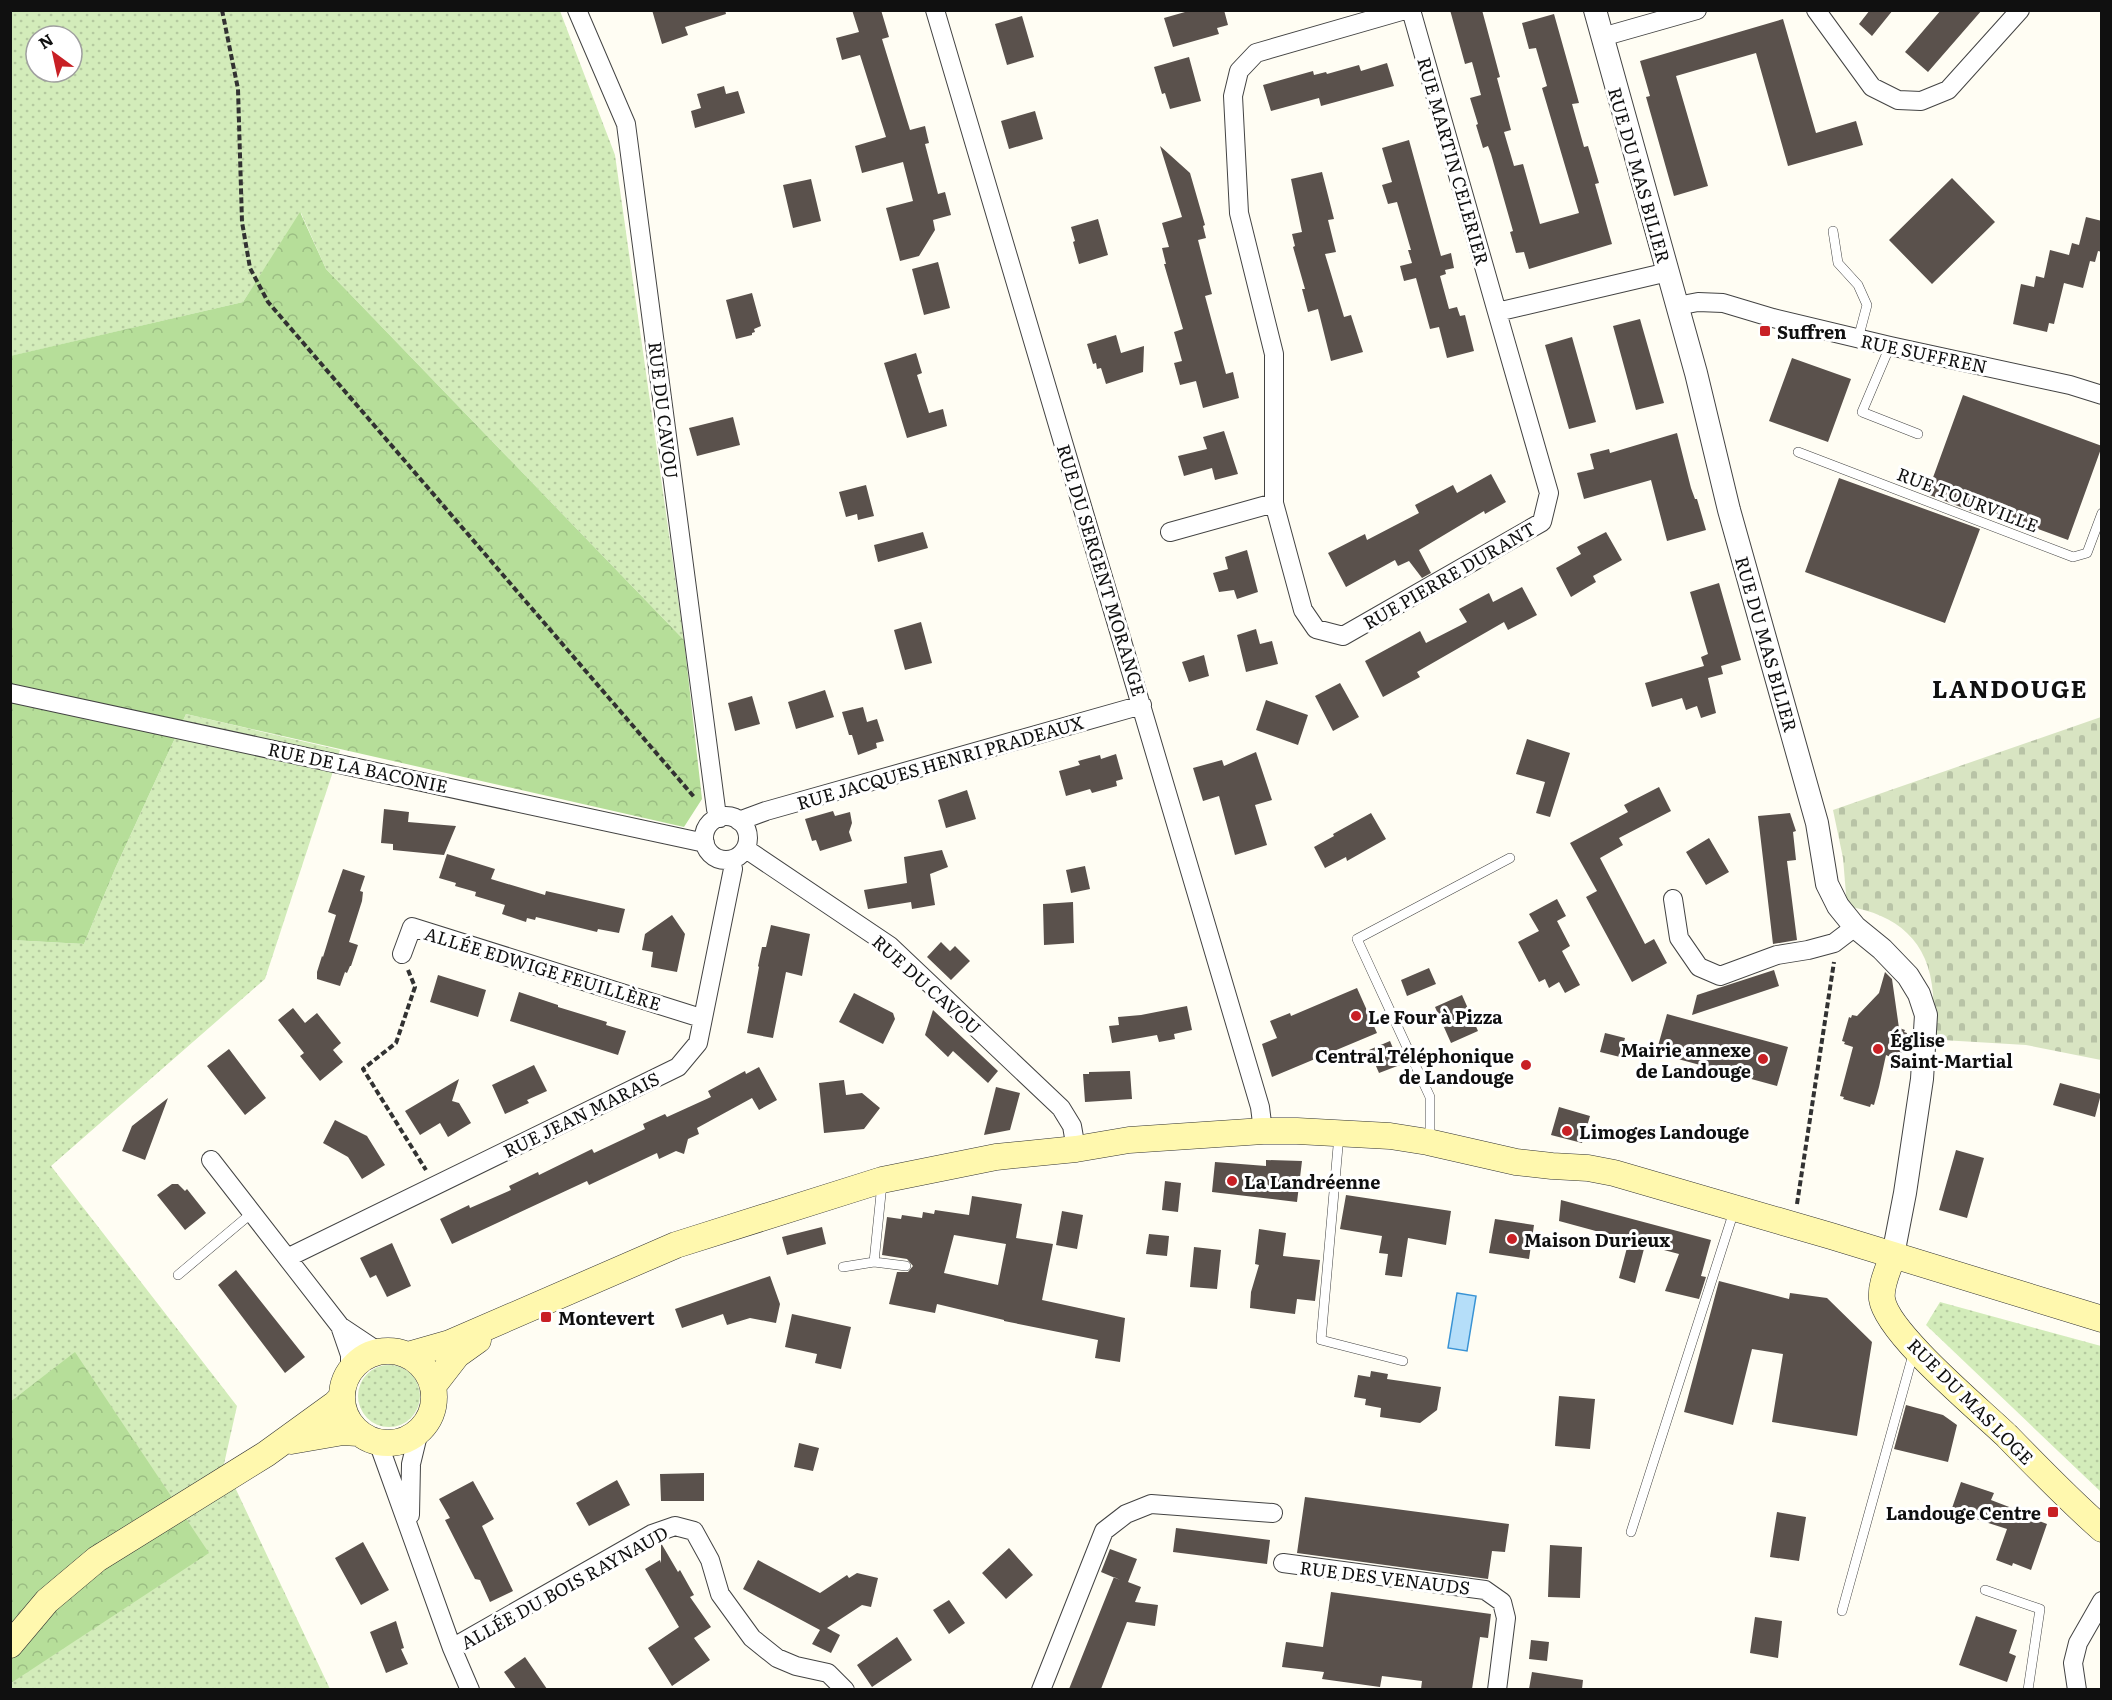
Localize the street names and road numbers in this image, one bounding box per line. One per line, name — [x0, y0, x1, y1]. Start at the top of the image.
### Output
street label: RUE MARTIN CELERIER — [1411, 54, 1497, 268]
street label: RUE DU MAS BILIER — [1602, 84, 1678, 266]
street label: RUE SUFFREN — [1858, 326, 1990, 380]
street label: RUE DU CAVOU — [642, 340, 686, 480]
street label: RUE DU SERGENT MORANGE — [1051, 440, 1153, 700]
street label: RUE TOURVILLE — [1893, 460, 2043, 538]
street label: RUE PIERRE DURANT — [1358, 514, 1540, 636]
street label: RUE DU MAS BILIER — [1729, 553, 1805, 735]
street label: RUE JACQUES HENRI PRADEAUX — [793, 708, 1087, 816]
street label: RUE DE LA BACONIE — [266, 735, 450, 799]
street label: ALLÉE EDWIGE FEUILLÈRE — [421, 919, 665, 1017]
street label: RUE DU CAVOU — [867, 928, 987, 1040]
street label: RUE JEAN MARAIS — [498, 1064, 664, 1164]
street label: RUE DU MAS LOGE — [1902, 1332, 2040, 1470]
street label: ALLÉE DU BOIS RAYNAUD — [455, 1519, 673, 1655]
street label: RUE DES VENAUDS — [1298, 1553, 1472, 1601]

